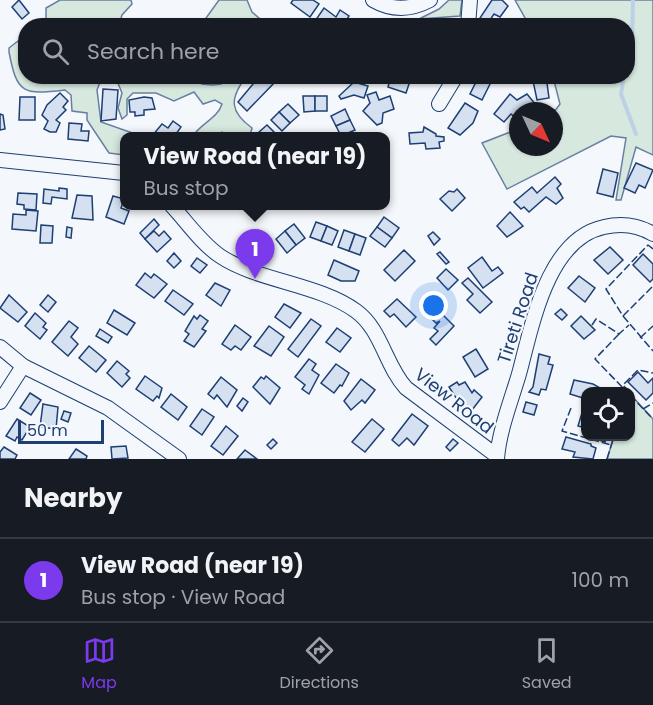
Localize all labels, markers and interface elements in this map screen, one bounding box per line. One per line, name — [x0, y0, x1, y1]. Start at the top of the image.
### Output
search box — [18, 18, 635, 84]
icon: search — [39, 35, 72, 68]
text: Search here — [87, 36, 220, 67]
north arrow — [509, 102, 563, 156]
popup — [120, 132, 390, 210]
text: View Road (near 19) — [144, 141, 366, 172]
text: Bus stop — [144, 174, 228, 202]
pin: 1 — [236, 230, 274, 279]
street label: Tireti Road — [491, 269, 544, 367]
your location — [419, 291, 448, 320]
street label: View Road — [410, 362, 499, 439]
map controls — [581, 387, 635, 441]
button: locate — [581, 387, 635, 441]
scale bar — [18, 417, 104, 444]
text: 50 m — [27, 419, 68, 442]
text: Nearby — [24, 480, 122, 516]
text: View Road (near 19) — [81, 550, 304, 581]
text: 1 — [40, 566, 47, 594]
text: 100 m — [572, 566, 629, 594]
text: Bus stop · View Road — [81, 583, 285, 611]
tab: Map — [81, 634, 117, 695]
tab: Directions — [280, 634, 359, 695]
tab: Saved — [522, 634, 572, 695]

